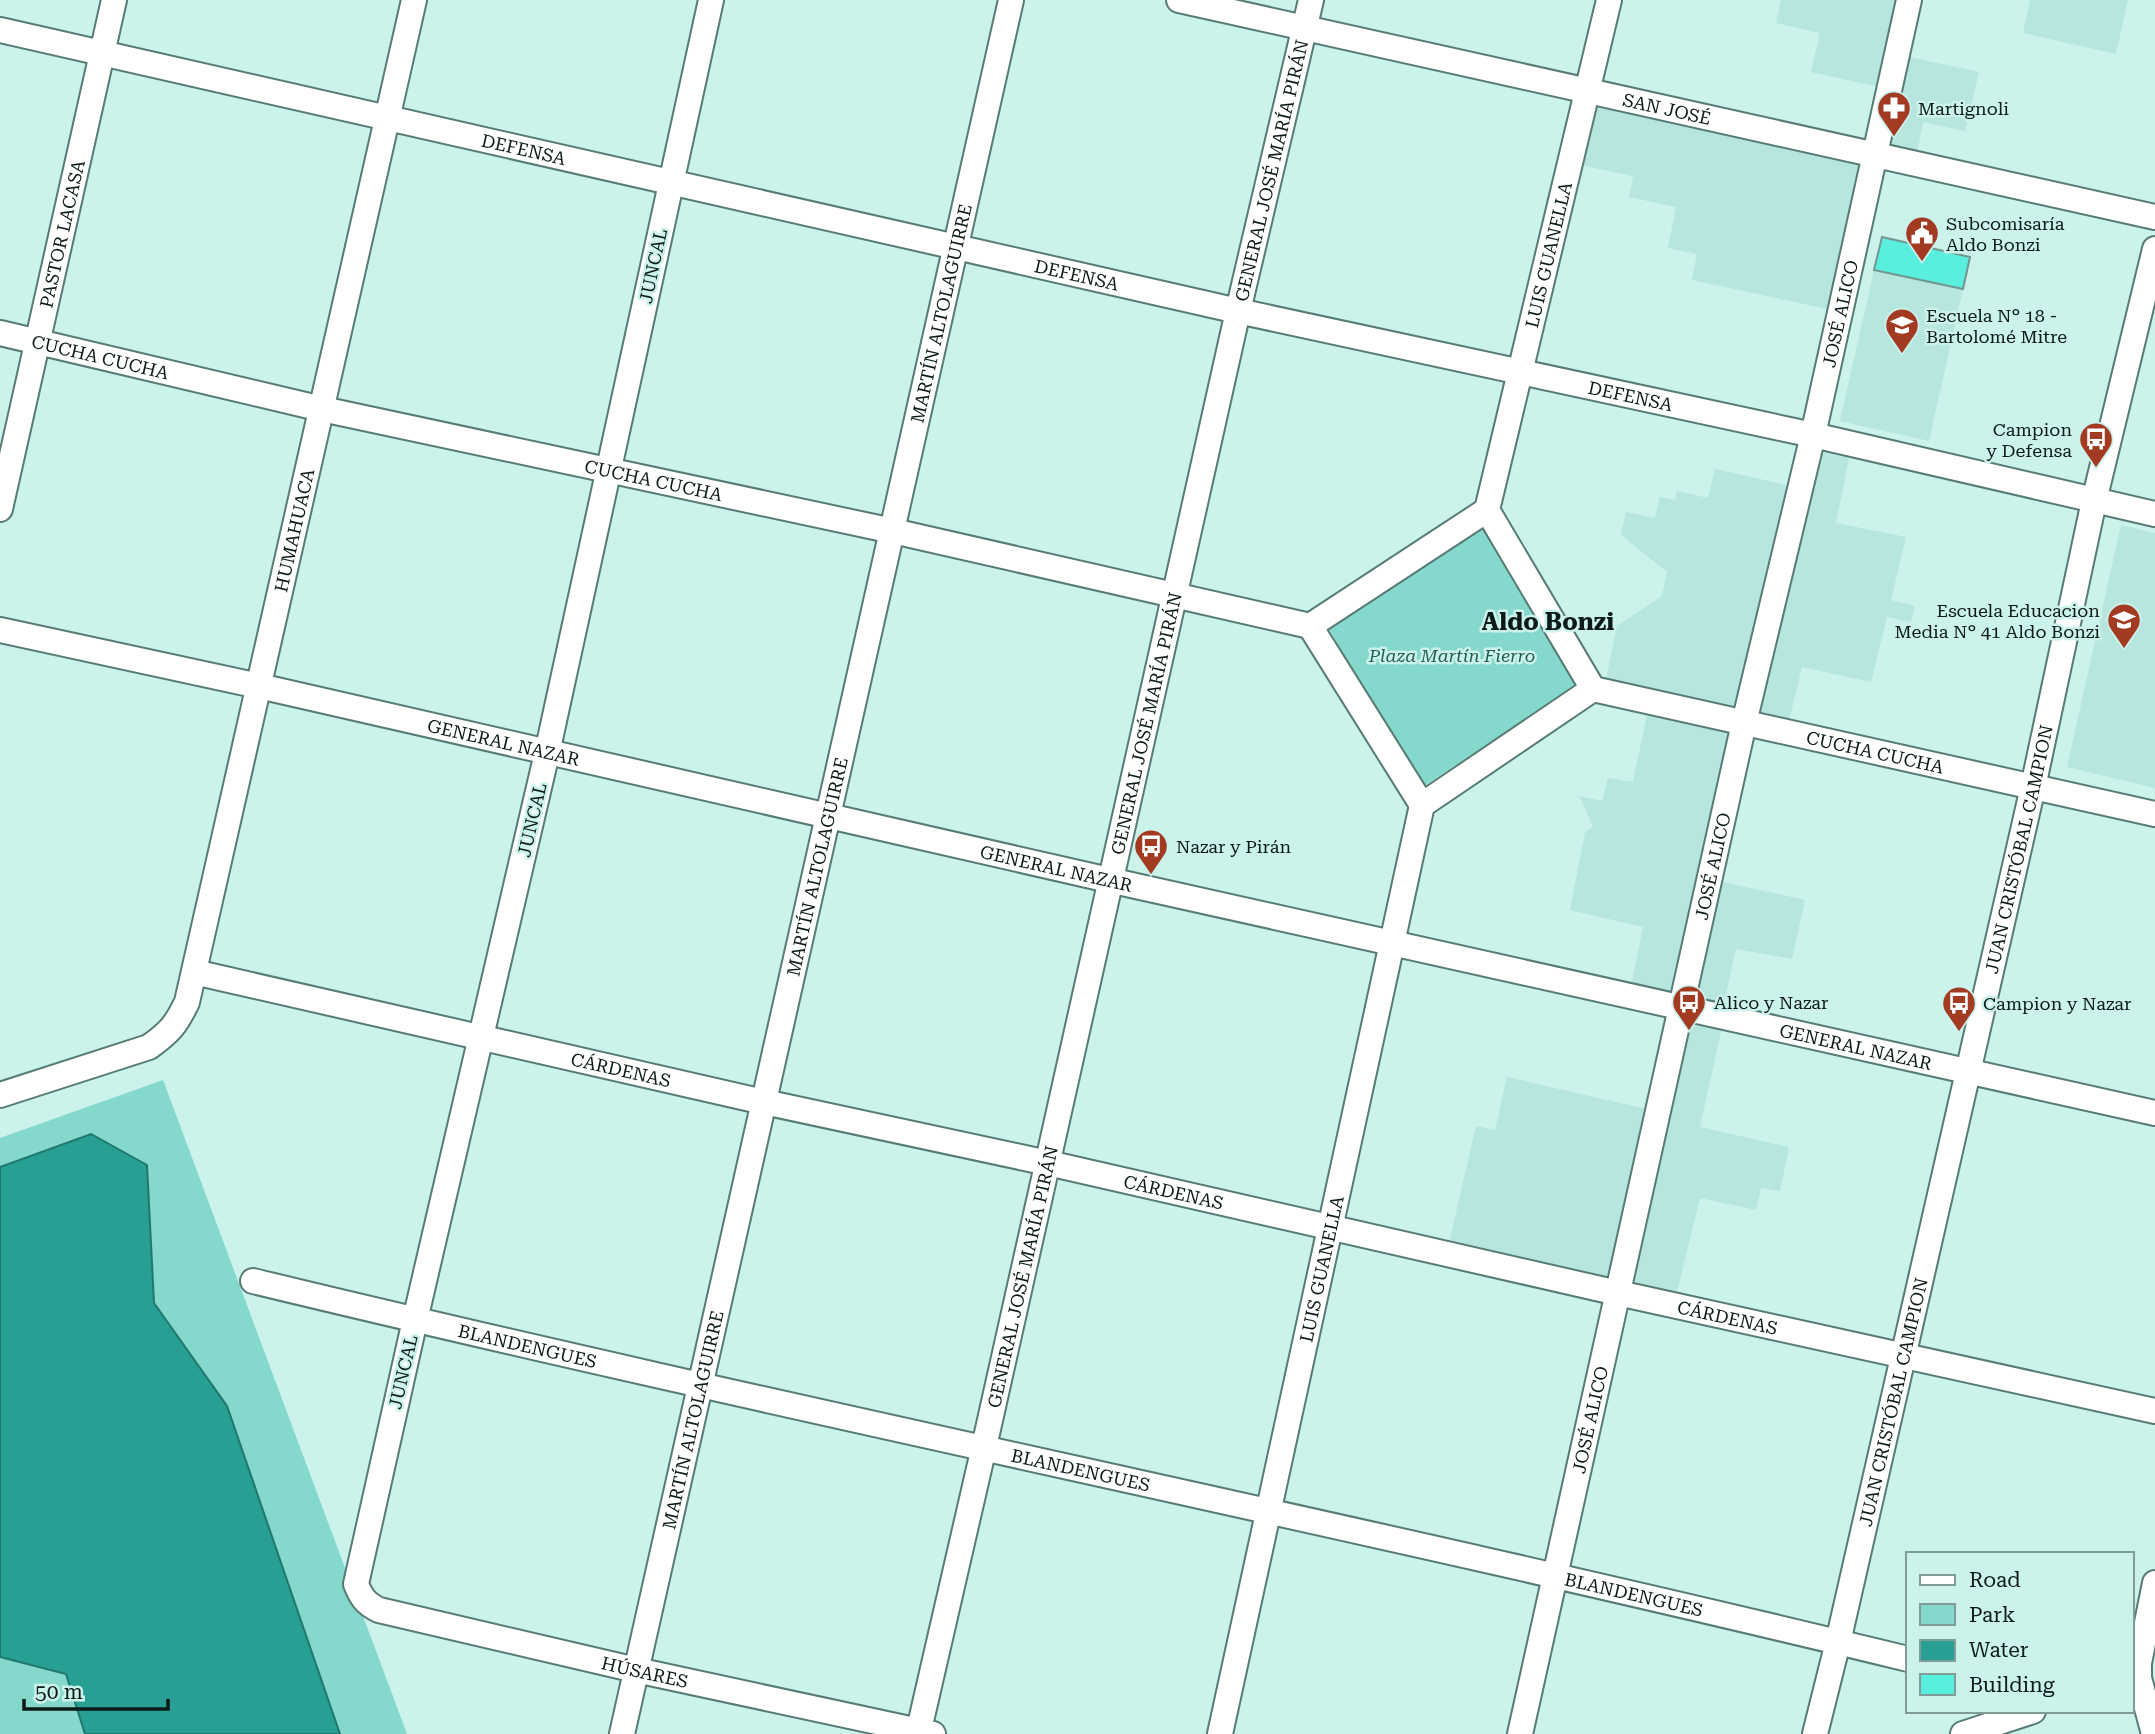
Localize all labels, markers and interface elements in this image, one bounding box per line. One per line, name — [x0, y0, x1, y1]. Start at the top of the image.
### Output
street label: GENERAL JOSÉ MARÍA PIRÁN — [1230, 37, 1312, 303]
street label: SAN JOSÉ — [1621, 89, 1713, 128]
pharmacy icon: Martignoli — [1875, 89, 1913, 138]
place label: Martignoli — [1918, 98, 2009, 119]
street label: DEFENSA — [479, 129, 568, 169]
street label: PASTOR LACASA — [35, 158, 88, 310]
street label: LUIS GUANELLA — [1520, 179, 1576, 330]
street label: MARTÍN ALTOLAGUIRRE — [906, 202, 975, 425]
place label: Subcomisaría Aldo Bonzi — [1946, 213, 2065, 255]
public building icon: Subcomisaría Aldo Bonzi — [1903, 214, 1941, 263]
street label: JUNCAL — [635, 227, 671, 305]
street label: DEFENSA — [1032, 255, 1121, 294]
street label: JOSÉ ALICO — [1818, 258, 1862, 369]
place label: Escuela N° 18 - Bartolomé Mitre — [1926, 305, 2067, 347]
school or university icon: Escuela N° 18 - Bartolomé Mitre — [1883, 306, 1921, 355]
street label: CUCHA CUCHA — [30, 330, 171, 383]
street label: DEFENSA — [1586, 376, 1675, 415]
place label: Campion y Defensa — [1986, 419, 2072, 461]
bus stop icon: Campion y Defensa — [2077, 420, 2115, 469]
street label: CUCHA CUCHA — [583, 455, 725, 505]
street label: HUMAHUACA — [270, 466, 318, 594]
street label: GENERAL JOSÉ MARÍA PIRÁN — [1106, 590, 1185, 856]
place label: Escuela Educacion Media N° 41 Aldo Bonzi — [1894, 600, 2100, 642]
school or university icon: Escuela Educacion Media N° 41 Aldo Bonzi — [2105, 601, 2143, 650]
district label: Aldo Bonzi — [1482, 608, 1614, 636]
park label: Plaza Martín Fierro — [1368, 645, 1535, 666]
street label: GENERAL NAZAR — [426, 714, 582, 770]
street label: JUAN CRISTÓBAL CAMPION — [1980, 723, 2057, 976]
street label: CUCHA CUCHA — [1804, 726, 1946, 777]
street label: MARTÍN ALTOLAGUIRRE — [782, 755, 851, 978]
street label: JUNCAL — [513, 781, 551, 859]
street label: JOSÉ ALICO — [1690, 810, 1734, 922]
bus stop icon: Nazar y Pirán — [1132, 827, 1170, 876]
place label: Nazar y Pirán — [1176, 836, 1292, 857]
street label: GENERAL NAZAR — [978, 840, 1135, 896]
bus stop icon: Alico y Nazar — [1670, 983, 1708, 1032]
bus stop icon: Campion y Nazar — [1940, 984, 1978, 1033]
place label: Alico y Nazar — [1714, 992, 1829, 1013]
place label: Campion y Nazar — [1983, 993, 2132, 1014]
street label: GENERAL NAZAR — [1778, 1019, 1935, 1074]
street label: CÁRDENAS — [569, 1048, 673, 1091]
street label: GENERAL JOSÉ MARÍA PIRÁN — [983, 1144, 1062, 1410]
street label: CÁRDENAS — [1122, 1170, 1226, 1213]
street label: LUIS GUANELLA — [1295, 1193, 1347, 1344]
street label: JUAN CRISTÓBAL CAMPION — [1854, 1276, 1931, 1528]
street label: CÁRDENAS — [1676, 1296, 1780, 1338]
street label: MARTÍN ALTOLAGUIRRE — [658, 1308, 727, 1531]
street label: BLANDENGUES — [456, 1319, 599, 1372]
street label: JUNCAL — [384, 1333, 422, 1411]
street label: JOSÉ ALICO — [1568, 1364, 1612, 1475]
street label: BLANDENGUES — [1009, 1444, 1152, 1495]
legend — [1906, 1552, 2134, 1713]
street label: BLANDENGUES — [1563, 1568, 1705, 1620]
text: Road — [1969, 1568, 2021, 1592]
text: Park — [1969, 1603, 2015, 1627]
text: Water — [1969, 1638, 2029, 1662]
street label: HÚSARES — [599, 1652, 690, 1691]
scale bar — [24, 1668, 168, 1712]
text: Building — [1969, 1673, 2055, 1697]
text: 50 m — [35, 1680, 83, 1704]

